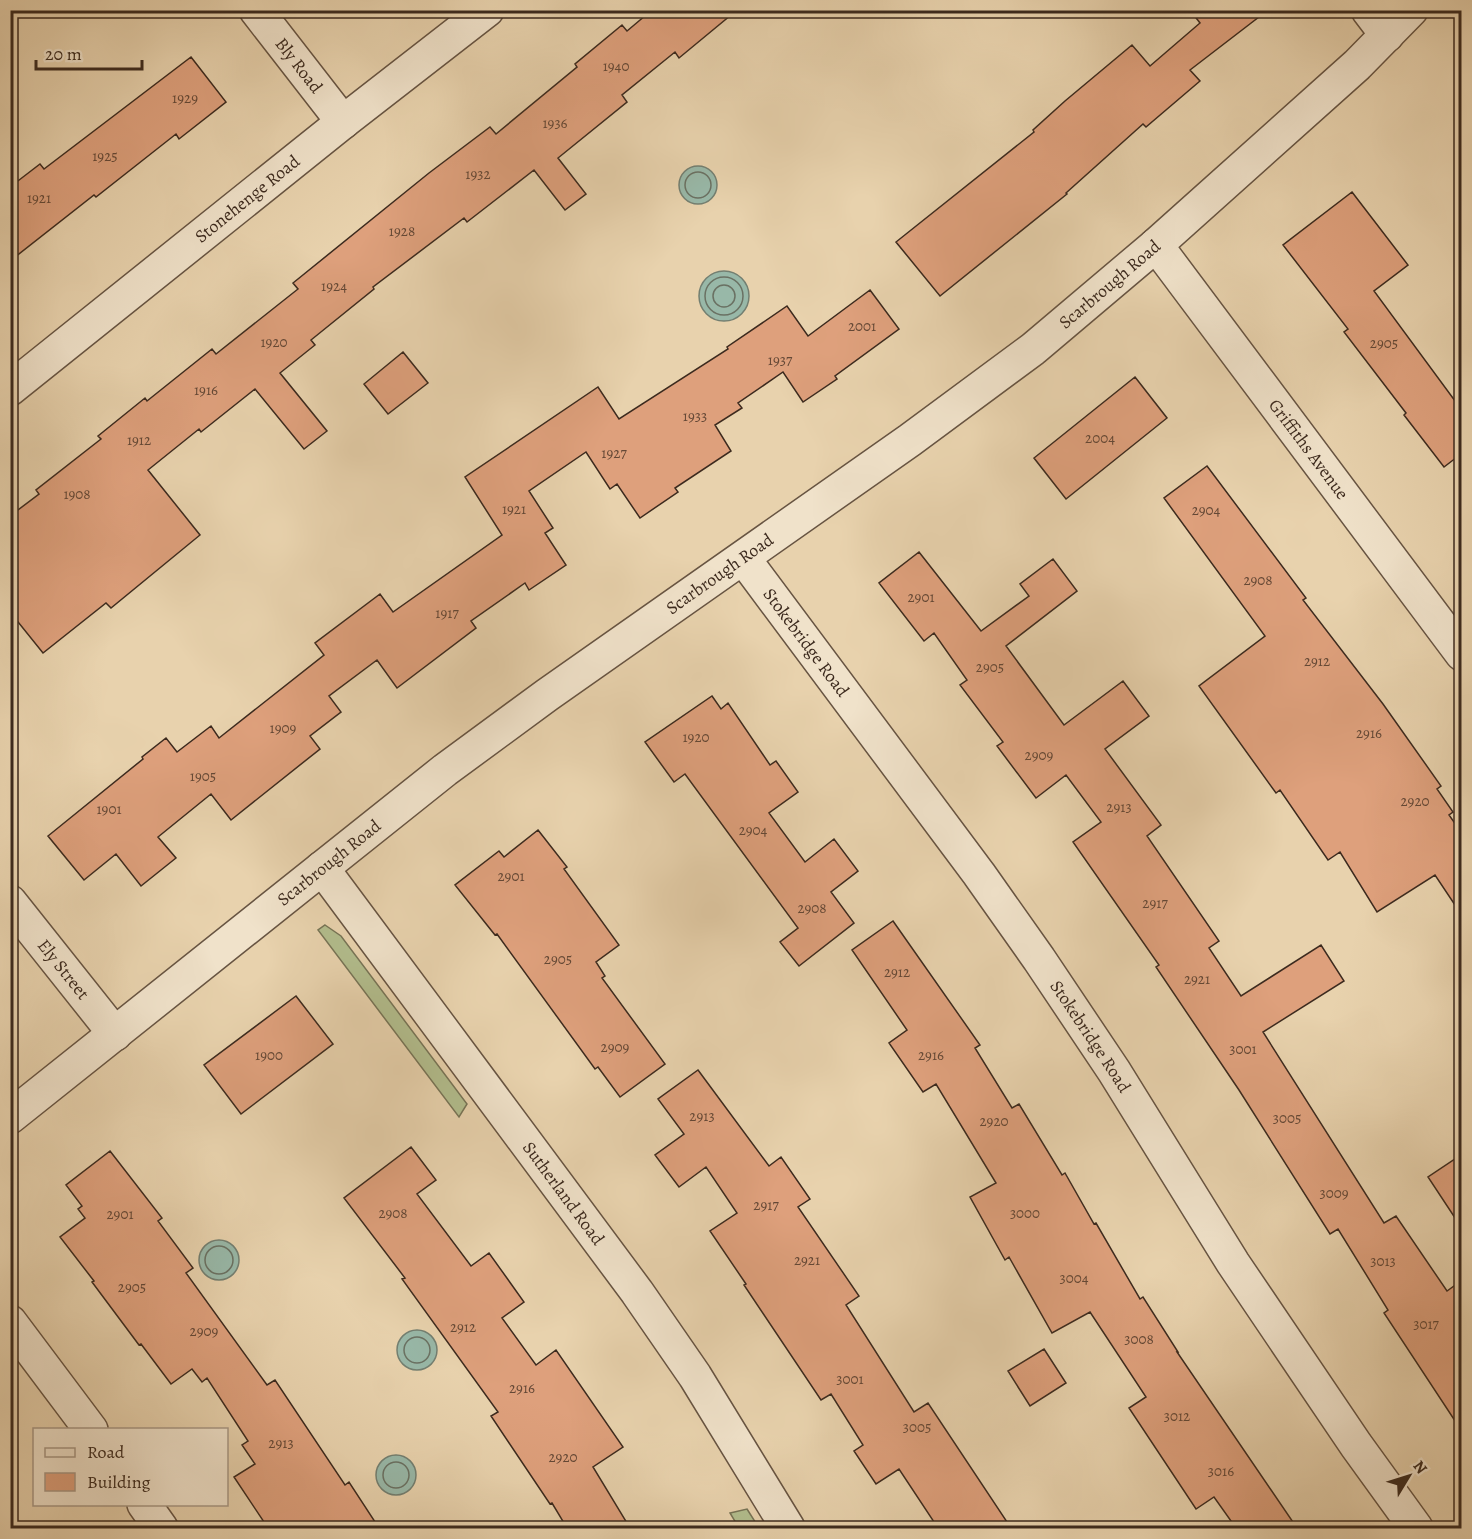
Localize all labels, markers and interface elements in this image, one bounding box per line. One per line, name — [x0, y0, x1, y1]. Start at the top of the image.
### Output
scale bar — [36, 33, 142, 71]
street label: Bly Road — [270, 33, 328, 98]
text: 20 m — [45, 42, 82, 66]
house number: 1940 — [603, 56, 629, 76]
house number: 1929 — [172, 88, 198, 108]
house number: 1936 — [542, 113, 568, 133]
house number: 1925 — [92, 146, 118, 166]
street label: Stonehenge Road — [190, 149, 305, 248]
house number: 1932 — [465, 164, 491, 184]
house number: 1921 — [27, 188, 51, 208]
house number: 1928 — [389, 221, 415, 241]
street label: Scarbrough Road — [1054, 234, 1166, 334]
house number: 1924 — [321, 276, 347, 296]
house number: 2001 — [848, 316, 876, 336]
house number: 1920 — [260, 332, 288, 352]
house number: 2905 — [1370, 333, 1398, 353]
house number: 1937 — [768, 350, 793, 370]
house number: 1916 — [194, 380, 218, 400]
street label: Griffiths Avenue — [1263, 394, 1354, 504]
house number: 1933 — [683, 406, 707, 426]
house number: 2004 — [1085, 428, 1115, 448]
house number: 1912 — [127, 430, 151, 450]
house number: 1927 — [601, 443, 627, 463]
house number: 1908 — [63, 484, 91, 504]
house number: 1921 — [502, 499, 526, 519]
house number: 2904 — [1192, 500, 1221, 520]
street label: Scarbrough Road — [661, 527, 778, 620]
house number: 2908 — [1243, 570, 1273, 590]
street label: Stokebridge Road — [758, 583, 855, 702]
house number: 2901 — [907, 587, 935, 607]
house number: 1917 — [435, 603, 459, 623]
house number: 2912 — [1304, 651, 1330, 671]
house number: 2905 — [976, 657, 1004, 677]
house number: 1909 — [270, 718, 297, 738]
house number: 2916 — [1356, 723, 1382, 743]
house number: 1920 — [682, 727, 710, 747]
house number: 2909 — [1025, 745, 1054, 765]
house number: 1905 — [190, 766, 216, 786]
house number: 2920 — [1400, 791, 1430, 811]
house number: 2913 — [1106, 797, 1132, 817]
house number: 1901 — [96, 799, 122, 819]
street label: Scarbrough Road — [272, 814, 386, 911]
house number: 2904 — [739, 820, 768, 840]
house number: 2901 — [497, 866, 525, 886]
house number: 2917 — [1142, 893, 1168, 913]
house number: 2908 — [797, 898, 827, 918]
street label: Ely Street — [32, 934, 95, 1005]
house number: 2905 — [544, 949, 572, 969]
house number: 2912 — [884, 962, 910, 982]
house number: 2921 — [1184, 969, 1210, 989]
street label: Stokebridge Road — [1045, 975, 1137, 1097]
house number: 2909 — [601, 1037, 630, 1057]
house number: 3001 — [1229, 1039, 1257, 1059]
house number: 1900 — [255, 1045, 283, 1065]
house number: 2916 — [918, 1045, 944, 1065]
house number: 2913 — [689, 1106, 715, 1126]
house number: 3005 — [1273, 1108, 1301, 1128]
house number: 2920 — [979, 1111, 1009, 1131]
street label: Sutherland Road — [517, 1136, 610, 1250]
house number: 3009 — [1319, 1183, 1349, 1203]
house number: 2917 — [753, 1195, 779, 1215]
house number: 2908 — [378, 1203, 408, 1223]
house number: 3000 — [1010, 1203, 1040, 1223]
house number: 2901 — [106, 1204, 134, 1224]
house number: 2921 — [794, 1250, 820, 1270]
house number: 3013 — [1370, 1251, 1396, 1271]
house number: 3004 — [1059, 1268, 1089, 1288]
house number: 2905 — [118, 1277, 146, 1297]
house number: 3017 — [1413, 1314, 1440, 1334]
house number: 2912 — [450, 1317, 476, 1337]
house number: 2909 — [190, 1321, 219, 1341]
house number: 3008 — [1124, 1329, 1154, 1349]
house number: 3001 — [836, 1369, 864, 1389]
house number: 2916 — [509, 1378, 535, 1398]
house number: 3012 — [1164, 1406, 1190, 1426]
house number: 3005 — [903, 1417, 931, 1437]
legend — [33, 1428, 228, 1506]
house number: 2913 — [268, 1433, 294, 1453]
text: Road — [87, 1440, 125, 1464]
north arrow — [1379, 1446, 1439, 1506]
house number: 2920 — [548, 1447, 578, 1467]
text: N — [1408, 1456, 1433, 1479]
house number: 3016 — [1208, 1461, 1234, 1481]
text: Building — [87, 1470, 151, 1494]

